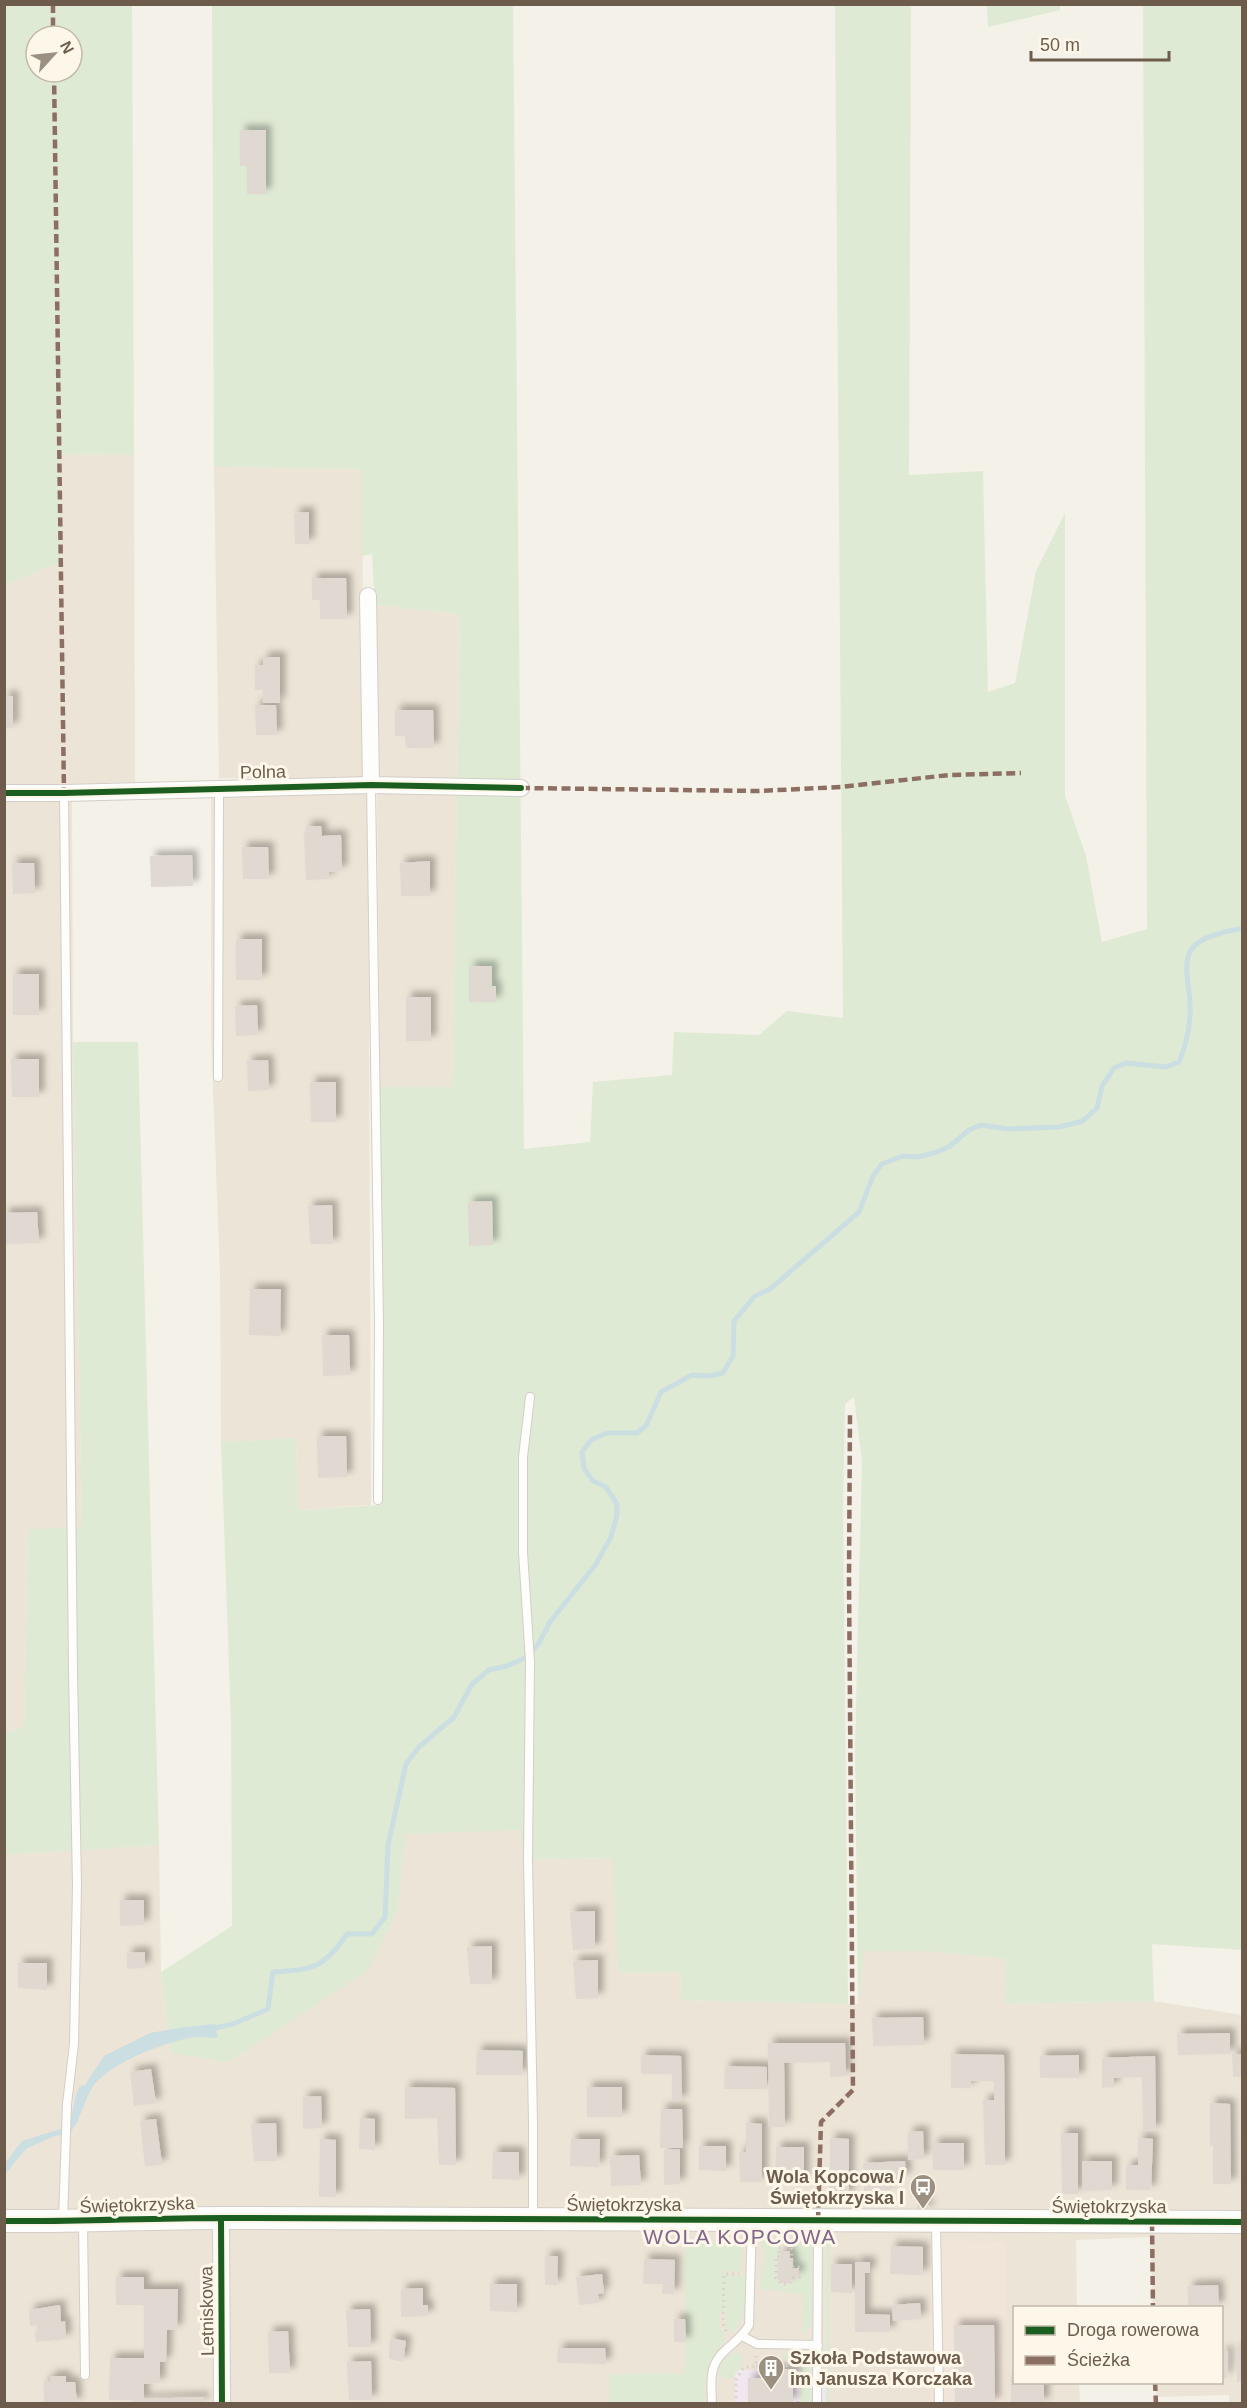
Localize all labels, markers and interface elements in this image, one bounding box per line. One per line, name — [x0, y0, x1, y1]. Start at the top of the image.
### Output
north arrow — [24, 24, 84, 84]
scale bar — [1031, 24, 1169, 62]
text: 50 m — [1040, 35, 1080, 55]
text: N — [57, 38, 77, 56]
street label: Polna — [240, 762, 287, 782]
place label: Wola Kopcowa / Świętokrzyska I — [766, 2167, 904, 2208]
bus stop icon: Wola Kopcowa / Świętokrzyska I — [908, 2172, 938, 2210]
street label: Świętokrzyska — [79, 2192, 196, 2217]
street label: Świętokrzyska — [566, 2194, 683, 2215]
street label: Świętokrzyska — [1051, 2196, 1168, 2217]
district label: WOLA KOPCOWA — [643, 2225, 837, 2248]
street label: Letniskowa — [196, 2265, 218, 2356]
legend — [1013, 2306, 1223, 2384]
text: Droga rowerowa — [1067, 2320, 1200, 2340]
place label: Szkoła Podstawowa im Janusza Korczaka — [790, 2348, 973, 2389]
text: Ścieżka — [1067, 2349, 1131, 2370]
building icon: Szkoła Podstawowa im Janusza Korczaka — [756, 2353, 786, 2391]

